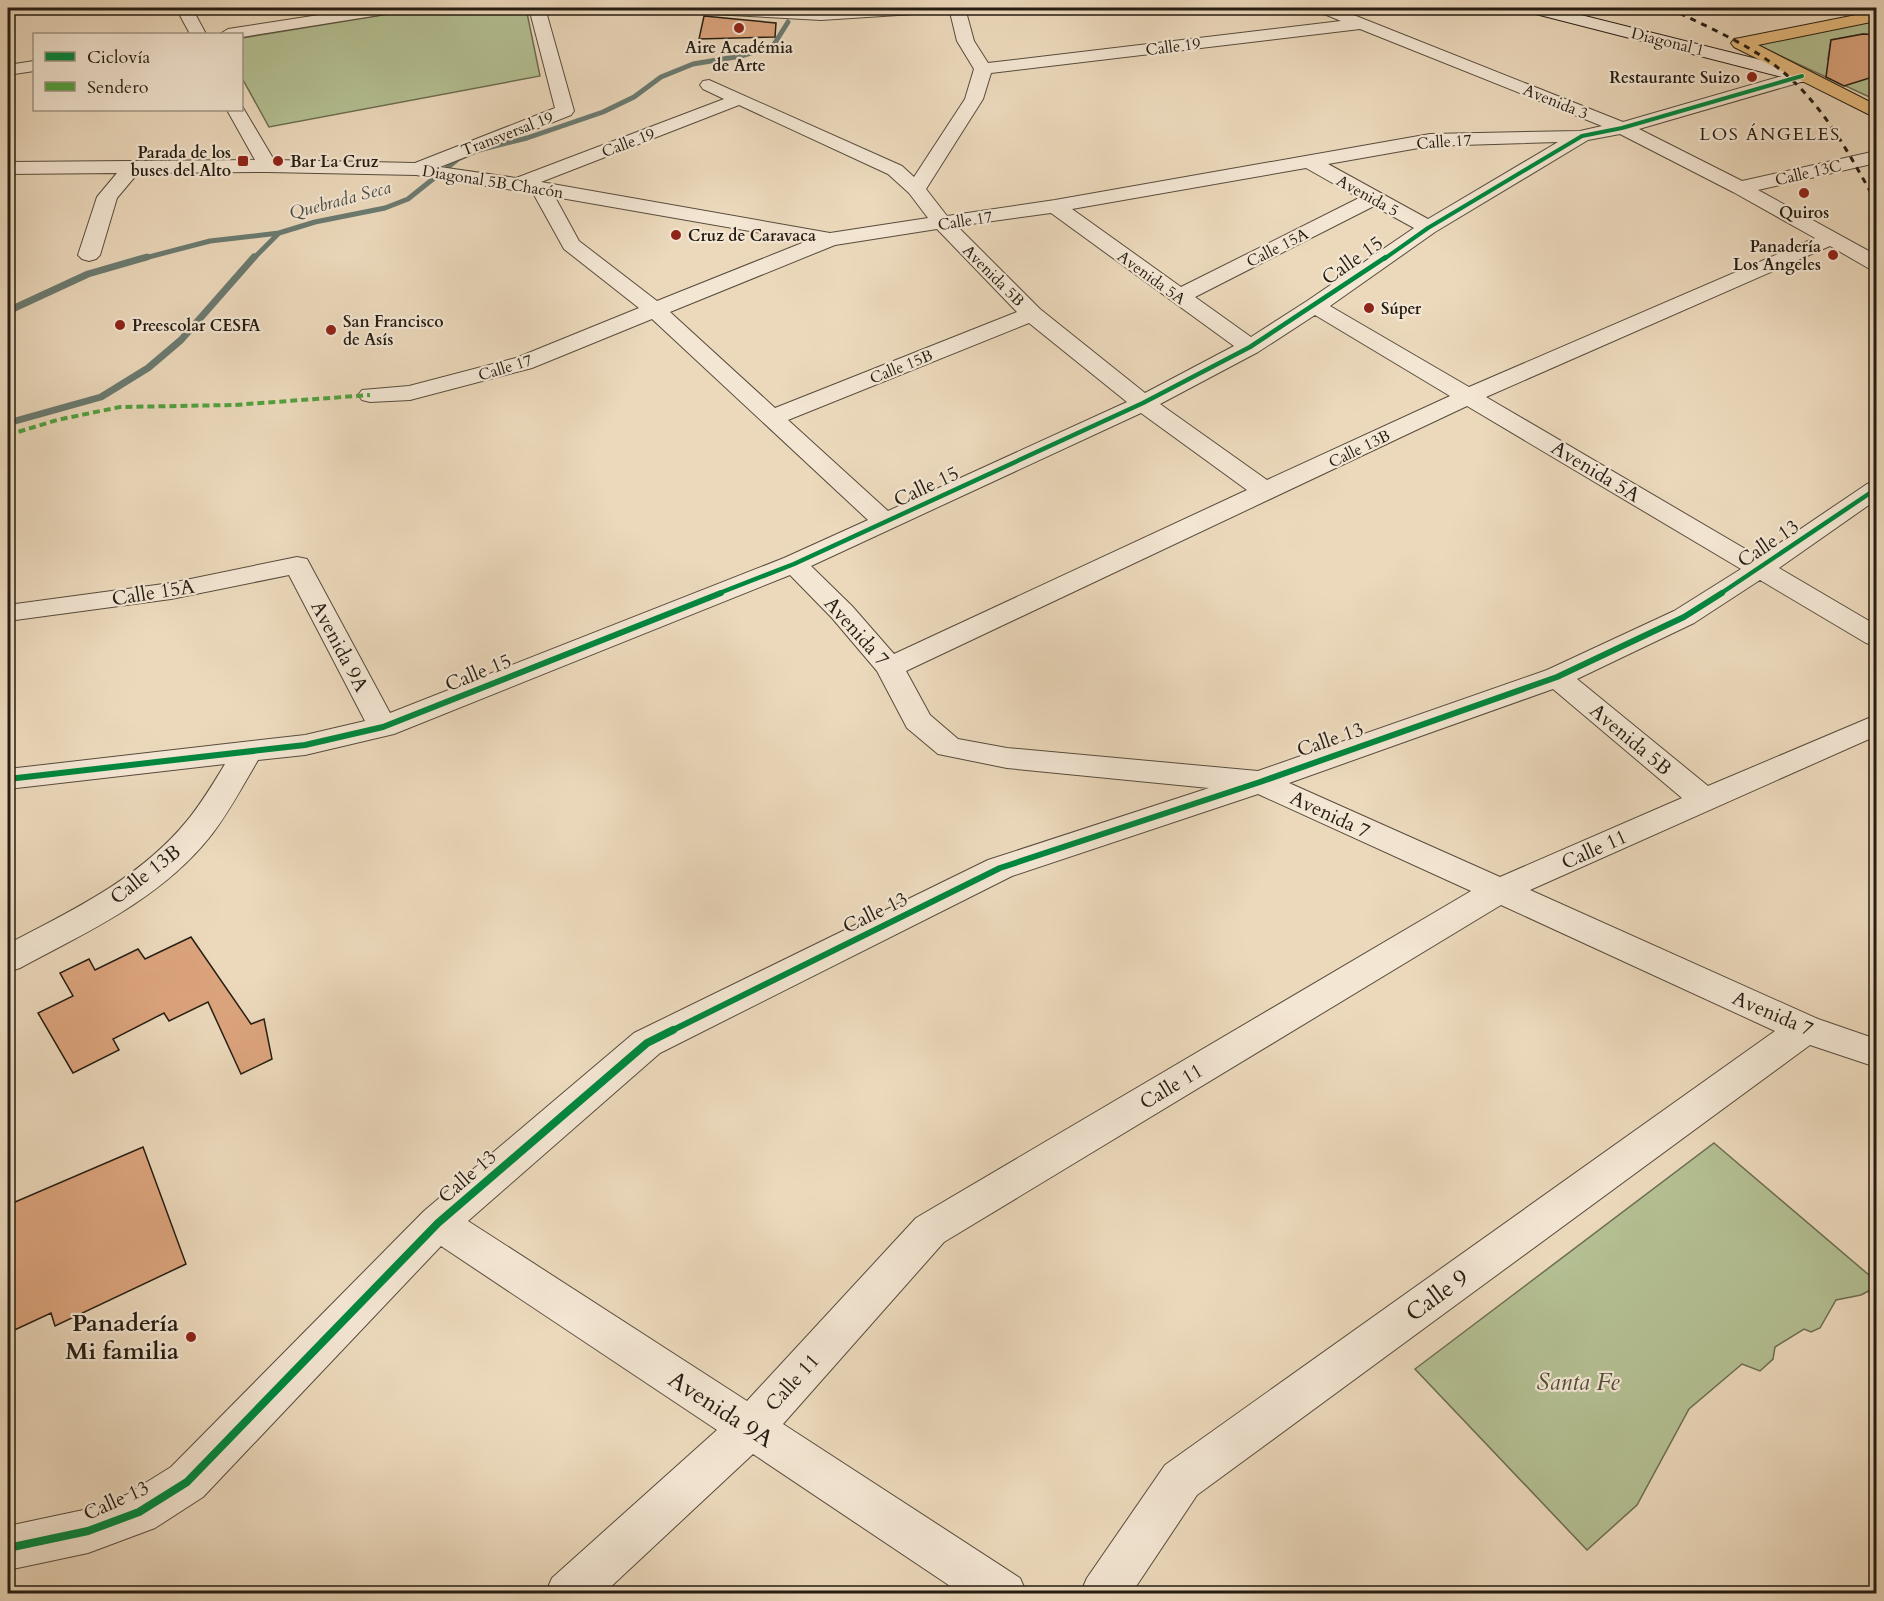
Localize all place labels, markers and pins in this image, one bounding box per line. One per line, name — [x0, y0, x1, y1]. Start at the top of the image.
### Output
marker: Aire Académia de Arte — [732, 21, 746, 35]
place label: Aire Académia de Arte — [685, 37, 793, 77]
place label: Restaurante Suizo — [1609, 67, 1740, 89]
marker: Restaurante Suizo — [1745, 70, 1759, 84]
place label: Parada de los buses del Alto — [131, 142, 231, 182]
place label: Bar La Cruz — [290, 151, 379, 173]
marker: Parada de los buses del Alto — [236, 154, 250, 168]
marker: Bar La Cruz — [271, 154, 285, 168]
marker: Quiros — [1797, 186, 1811, 200]
place label: Quiros — [1779, 202, 1829, 224]
place label: Cruz de Caravaca — [688, 225, 816, 247]
marker: Cruz de Caravaca — [669, 228, 683, 242]
place label: Panadería Los Angeles — [1733, 236, 1821, 276]
marker: Panadería Los Angeles — [1826, 248, 1840, 262]
place label: Súper — [1381, 298, 1422, 320]
marker: Súper — [1362, 301, 1376, 315]
place label: San Francisco de Asís — [343, 311, 444, 351]
place label: Preescolar CESFA — [132, 315, 261, 337]
marker: Preescolar CESFA — [113, 318, 127, 332]
marker: San Francisco de Asís — [324, 323, 338, 337]
place label: Panadería Mi familia — [65, 1307, 179, 1368]
marker: Panadería Mi familia — [184, 1330, 198, 1344]

